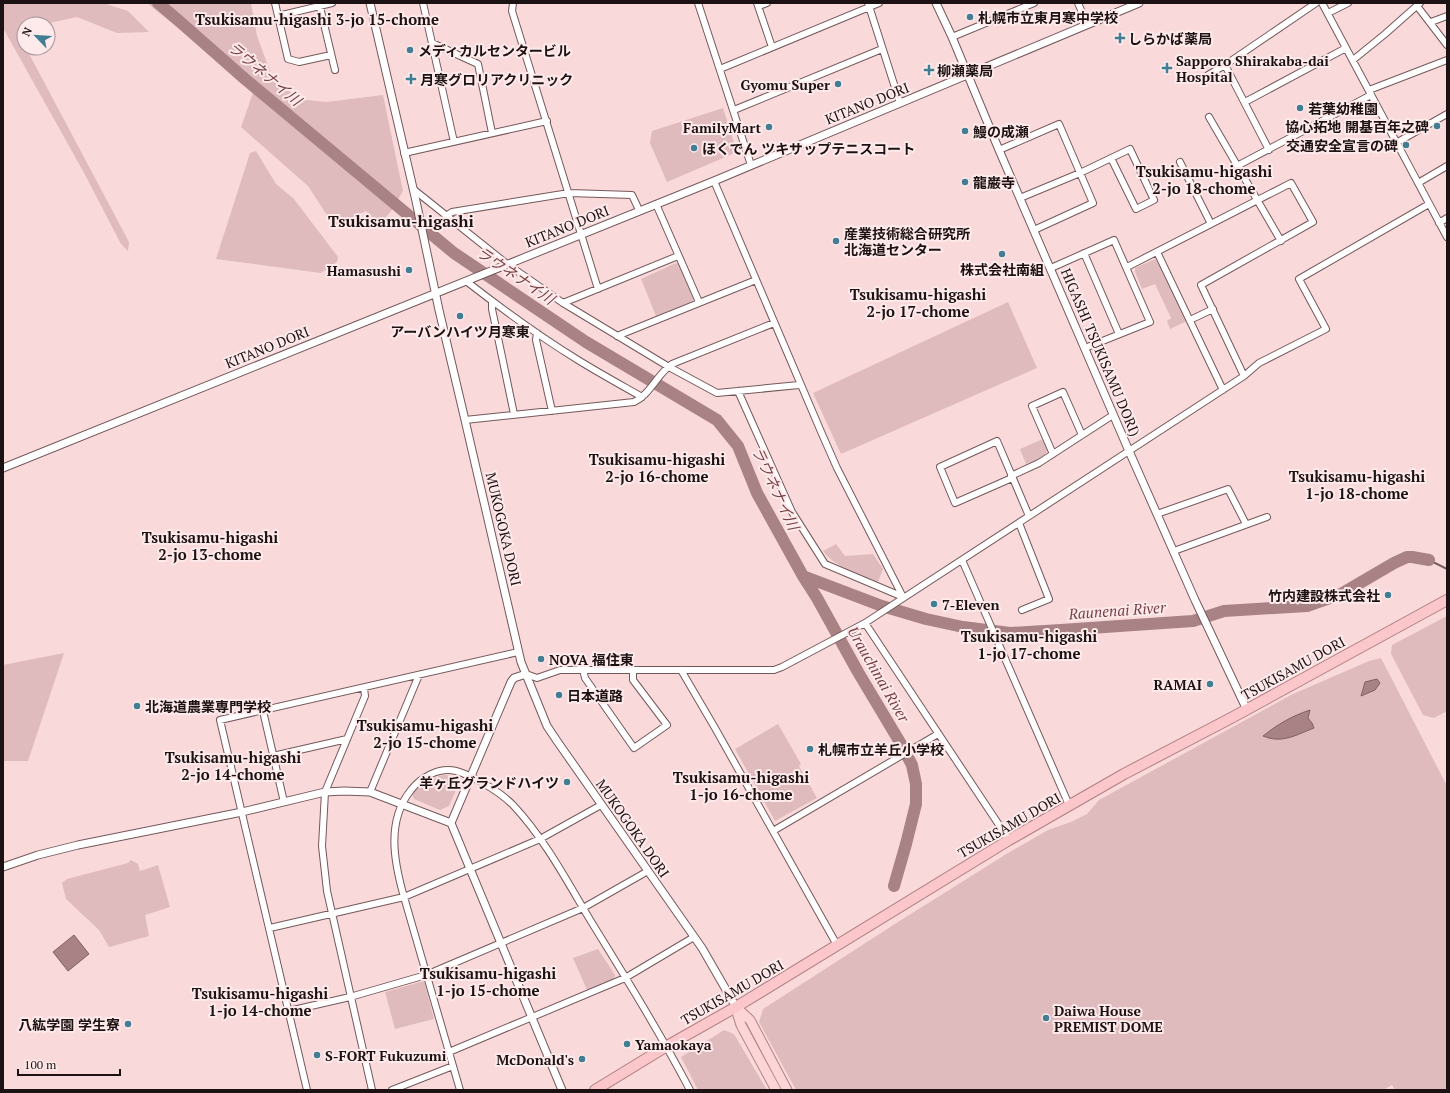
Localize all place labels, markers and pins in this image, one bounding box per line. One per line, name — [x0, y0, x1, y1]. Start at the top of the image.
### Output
place label: 札幌市立東月寒中学校 — [978, 8, 1118, 27]
marker: 札幌市立東月寒中学校 — [965, 12, 975, 22]
place label: しらかば薬局 — [1128, 29, 1212, 48]
marker: しらかば薬局 — [1115, 33, 1125, 43]
place label: メディカルセンタービル — [418, 41, 571, 60]
marker: メディカルセンタービル — [405, 45, 415, 55]
place label: Sapporo Shirakaba-dai Hospital — [1176, 51, 1329, 86]
place label: 柳瀬薬局 — [937, 61, 993, 80]
marker: Sapporo Shirakaba-dai Hospital — [1161, 62, 1173, 74]
marker: 柳瀬薬局 — [924, 65, 934, 75]
place label: 月寒グロリアクリニック — [420, 70, 573, 89]
marker: 月寒グロリアクリニック — [405, 73, 417, 85]
place label: Gyomu Super — [741, 75, 830, 94]
marker: Gyomu Super — [833, 79, 843, 89]
place label: 若葉幼稚園 — [1308, 99, 1378, 118]
marker: 若葉幼稚園 — [1295, 103, 1305, 113]
place label: 協心拓地 開基百年之碑 — [1285, 117, 1429, 136]
place label: FamilyMart — [683, 118, 761, 137]
marker: 協心拓地 開基百年之碑 — [1432, 121, 1442, 131]
marker: FamilyMart — [764, 122, 774, 132]
place label: 鰻の成瀬 — [973, 122, 1029, 141]
marker: 鰻の成瀬 — [960, 126, 970, 136]
place label: 交通安全宣言の碑 — [1286, 136, 1398, 155]
place label: ほくでん ツキサップテニスコート — [702, 139, 915, 158]
marker: 交通安全宣言の碑 — [1401, 140, 1411, 150]
marker: ほくでん ツキサップテニスコート — [689, 143, 699, 153]
place label: 龍巌寺 — [973, 173, 1015, 192]
marker: 龍巌寺 — [960, 177, 970, 187]
place label: 産業技術総合研究所 北海道センター — [844, 224, 970, 259]
marker: 産業技術総合研究所 北海道センター — [831, 236, 841, 246]
marker: 株式会社南組 — [997, 249, 1007, 259]
place label: 株式会社南組 — [960, 260, 1044, 279]
place label: Hamasushi — [327, 261, 401, 280]
marker: Hamasushi — [404, 265, 414, 275]
marker: アーバンハイツ月寒東 — [455, 311, 465, 321]
place label: アーバンハイツ月寒東 — [390, 322, 530, 341]
place label: 竹内建設株式会社 — [1268, 586, 1380, 605]
marker: 竹内建設株式会社 — [1383, 590, 1393, 600]
place label: 7-Eleven — [942, 595, 1000, 614]
marker: 7-Eleven — [929, 599, 939, 609]
place label: NOVA 福住東 — [549, 650, 634, 669]
marker: NOVA 福住東 — [536, 654, 546, 664]
place label: RAMAI — [1154, 675, 1202, 694]
marker: RAMAI — [1205, 679, 1215, 689]
place label: 日本道路 — [567, 686, 623, 705]
marker: 日本道路 — [554, 690, 564, 700]
place label: 北海道農業専門学校 — [145, 697, 271, 716]
marker: 北海道農業専門学校 — [132, 701, 142, 711]
place label: 札幌市立羊丘小学校 — [818, 740, 944, 759]
marker: 札幌市立羊丘小学校 — [805, 744, 815, 754]
place label: 羊ヶ丘グランドハイツ — [419, 773, 559, 792]
marker: 羊ヶ丘グランドハイツ — [562, 777, 572, 787]
place label: Daiwa House PREMIST DOME — [1054, 1001, 1163, 1036]
marker: Daiwa House PREMIST DOME — [1041, 1013, 1051, 1023]
place label: 八紘学園 学生寮 — [18, 1015, 120, 1034]
marker: 八紘学園 学生寮 — [123, 1019, 133, 1029]
place label: Yamaokaya — [635, 1035, 712, 1054]
marker: Yamaokaya — [622, 1039, 632, 1049]
place label: S-FORT Fukuzumi — [325, 1046, 447, 1065]
marker: S-FORT Fukuzumi — [312, 1050, 322, 1060]
place label: McDonald's — [496, 1050, 574, 1069]
marker: McDonald's — [577, 1054, 587, 1064]

